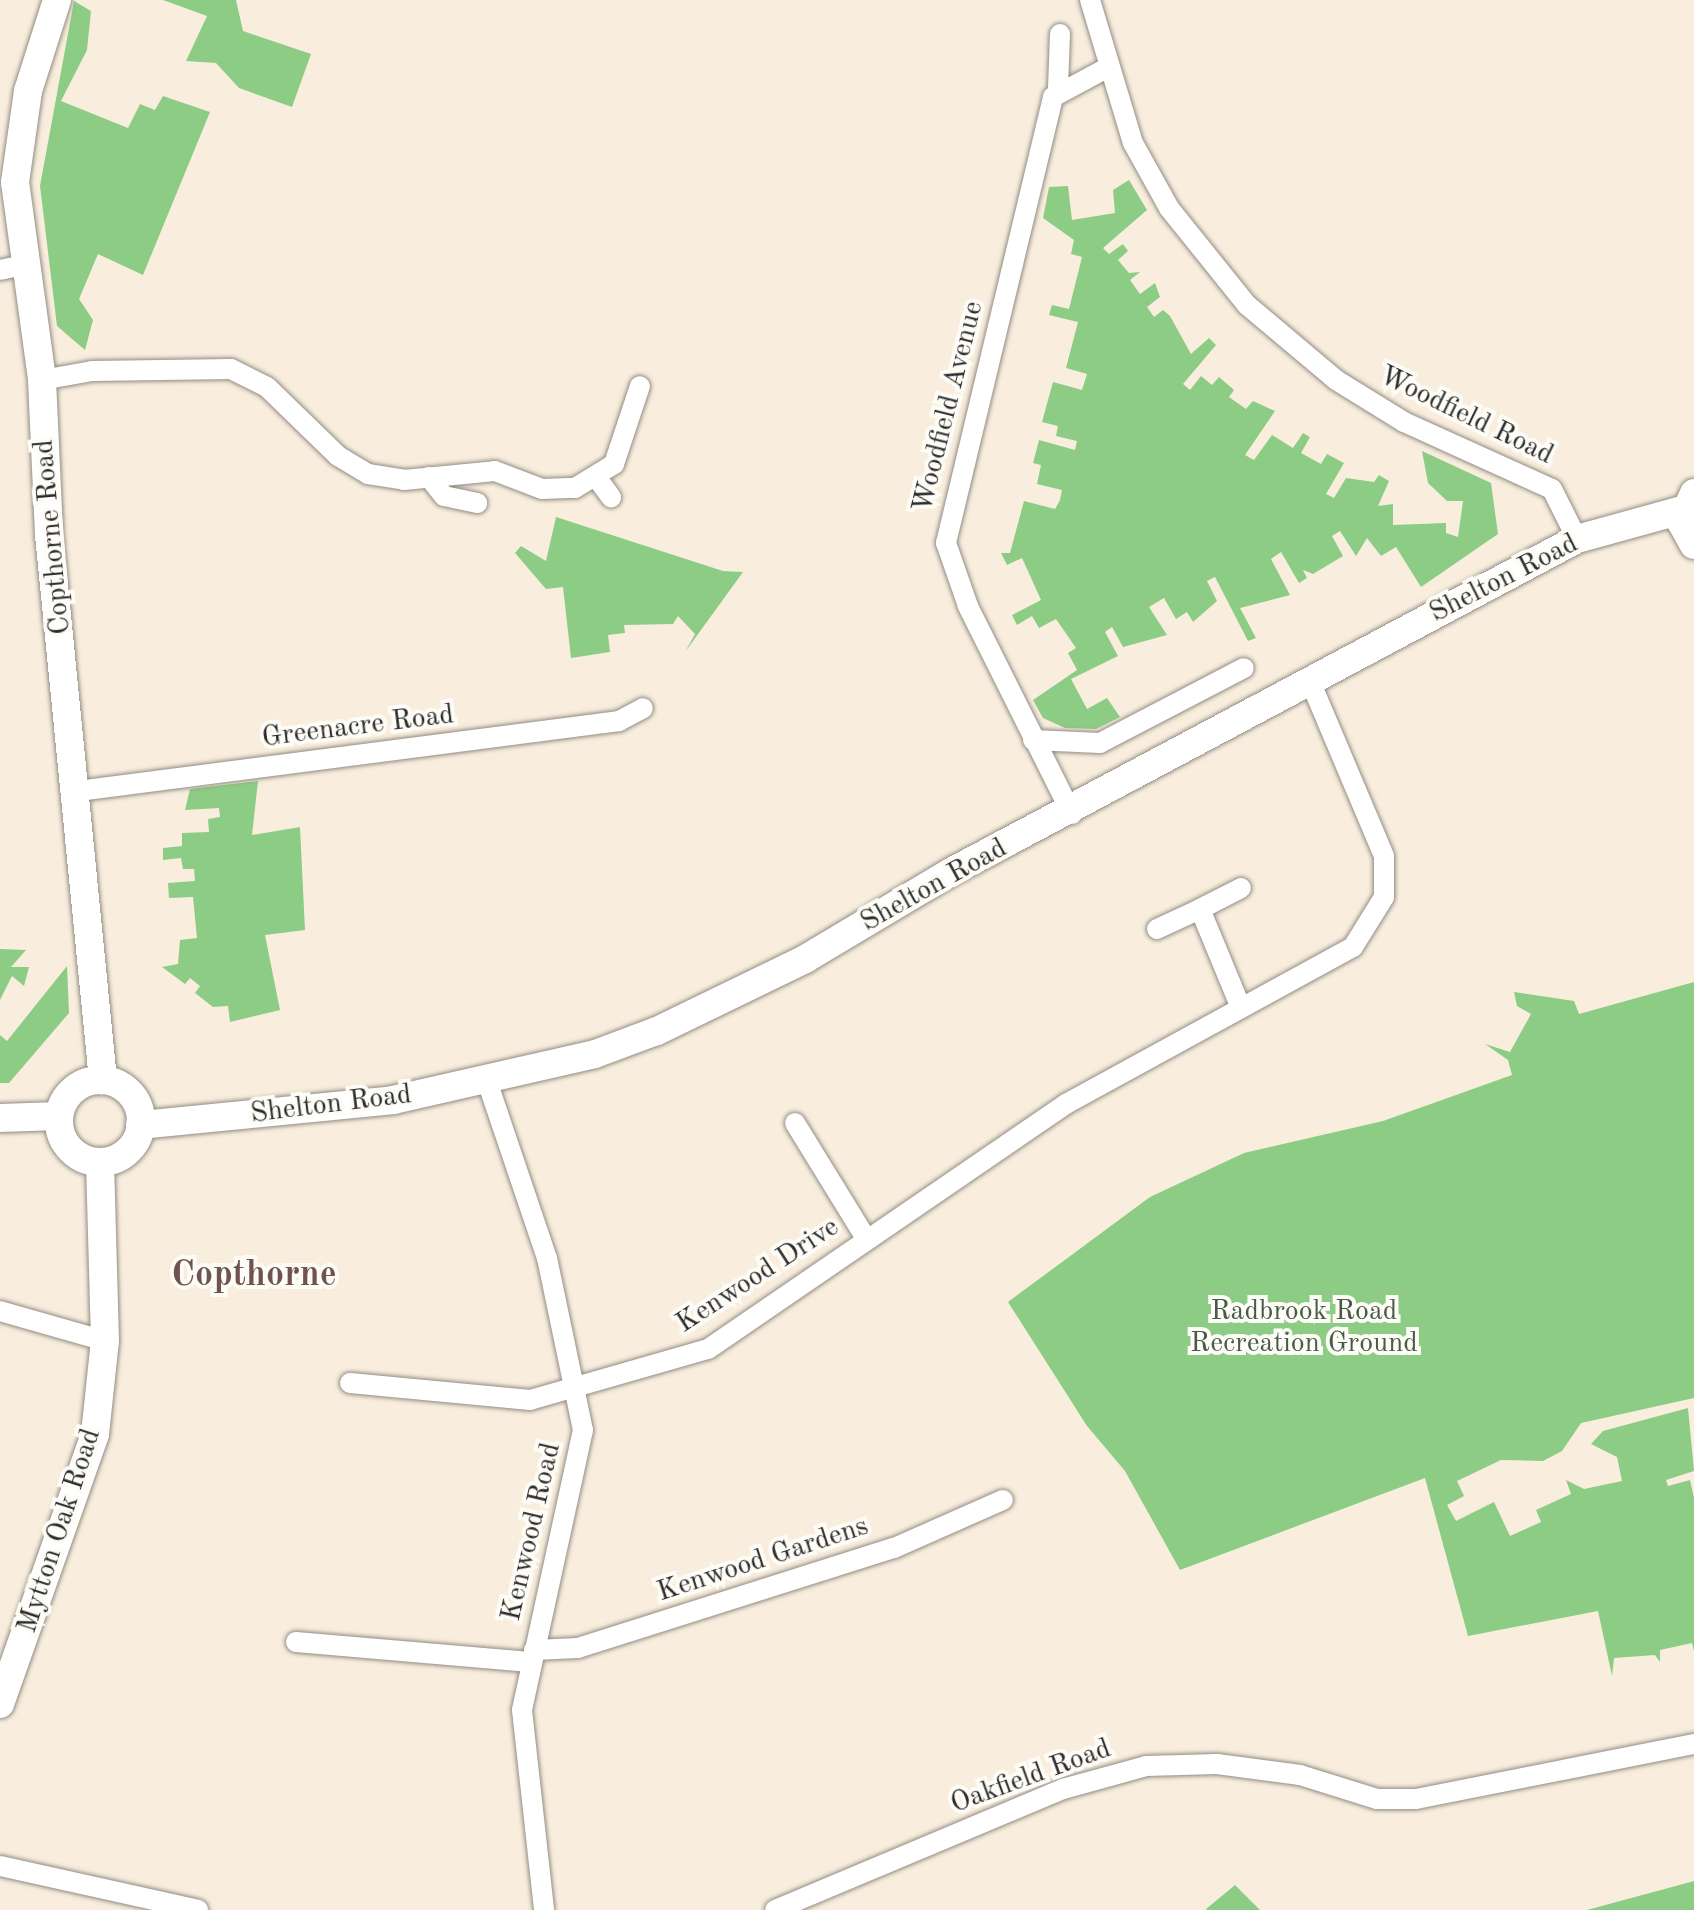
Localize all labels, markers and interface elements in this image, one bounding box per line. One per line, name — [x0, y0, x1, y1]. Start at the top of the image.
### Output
street label: Woodfield Avenue — [907, 298, 991, 516]
street label: Woodfield Road — [1373, 359, 1559, 473]
street label: Copthorne Road — [28, 438, 78, 636]
street label: Shelton Road — [1424, 527, 1584, 631]
street label: Greenacre Road — [260, 699, 456, 755]
street label: Shelton Road — [855, 832, 1013, 940]
street label: Shelton Road — [249, 1078, 413, 1132]
street label: Kenwood Drive — [670, 1211, 846, 1341]
district label: Copthorne — [171, 1255, 337, 1299]
park label: Radbrook Road Recreation Ground — [1190, 1295, 1418, 1361]
street label: Mytton Oak Road — [11, 1425, 109, 1637]
street label: Kenwood Road — [495, 1439, 569, 1625]
street label: Kenwood Gardens — [653, 1510, 873, 1610]
street label: Oakfield Road — [946, 1732, 1116, 1822]

